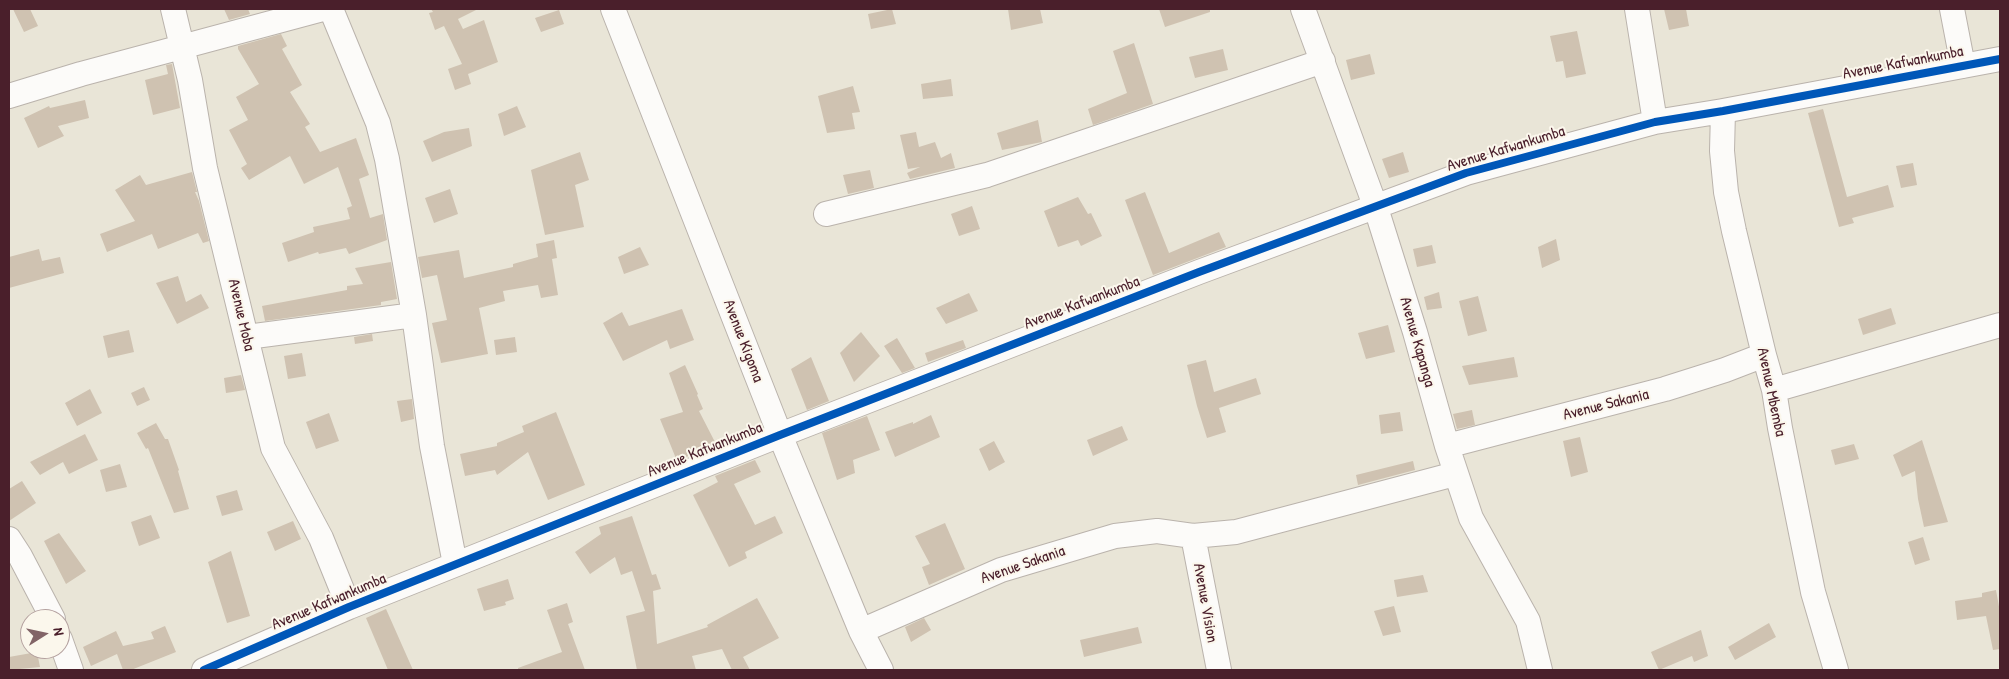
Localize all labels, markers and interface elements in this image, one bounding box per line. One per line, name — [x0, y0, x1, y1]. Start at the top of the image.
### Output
street label: Avenue Kafwankumba — [1841, 42, 1965, 84]
street label: Avenue Kafwankumba — [1445, 122, 1567, 176]
street label: Avenue Kafwankumba — [1021, 272, 1143, 334]
street label: Avenue Moba — [223, 277, 259, 353]
street label: Avenue Kapanga — [1395, 295, 1439, 389]
street label: Avenue Kigoma — [718, 297, 768, 385]
street label: Avenue Mbemba — [1752, 346, 1790, 438]
street label: Avenue Sakania — [1561, 385, 1651, 425]
street label: Avenue Kafwankumba — [645, 418, 765, 482]
street label: Avenue Sakania — [978, 542, 1068, 588]
street label: Avenue Vision — [1189, 562, 1221, 644]
street label: Avenue Kafwankumba — [269, 569, 389, 635]
north arrow — [20, 609, 70, 659]
text: N — [49, 626, 69, 637]

